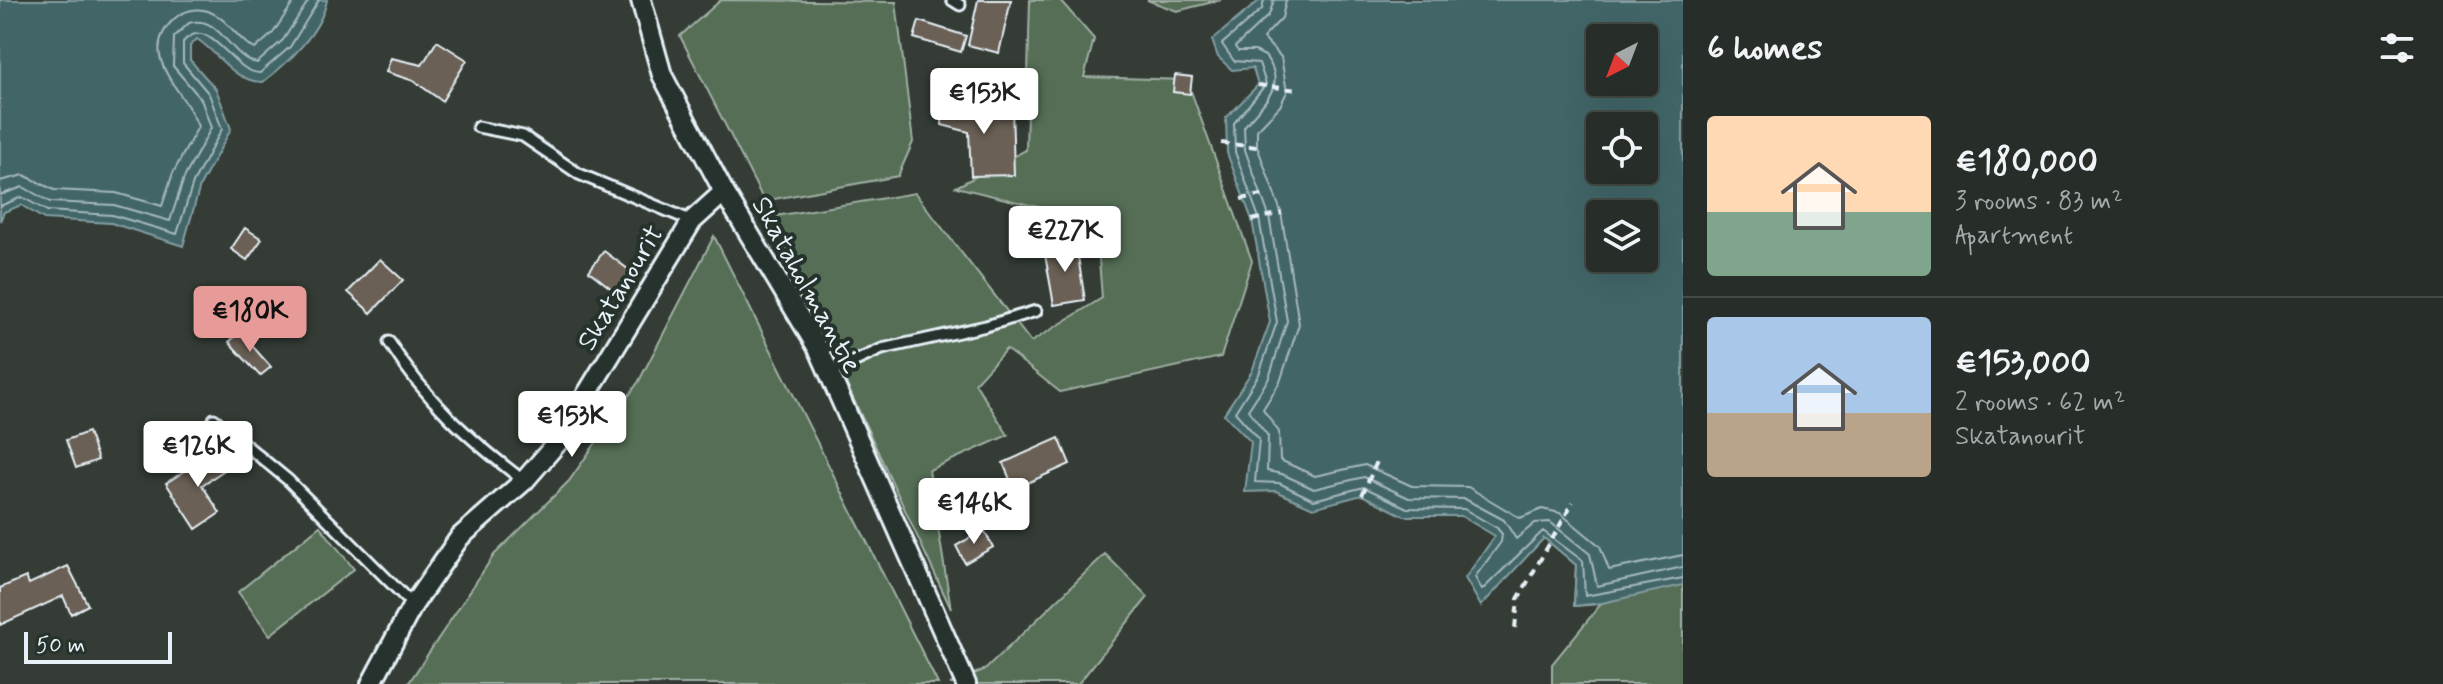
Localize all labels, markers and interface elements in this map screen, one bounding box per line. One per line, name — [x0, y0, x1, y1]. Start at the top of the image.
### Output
north arrow — [1586, 24, 1658, 96]
map controls — [1586, 24, 1658, 272]
text: 6 homes — [1707, 26, 1822, 71]
icon: filters — [2375, 26, 2419, 70]
pin: €153K — [928, 68, 1040, 136]
text: €153K — [948, 77, 1020, 111]
button: locate — [1586, 112, 1658, 184]
text: €180,000 — [1955, 140, 2098, 185]
icon: home — [1771, 148, 1867, 244]
text: 3 rooms · 83 m² — [1955, 185, 2123, 219]
street label: Skataholmantie — [742, 190, 870, 380]
button: layers — [1586, 200, 1658, 272]
pin: €227K — [1009, 206, 1121, 274]
text: €227K — [1027, 215, 1103, 249]
street label: Skatanourit — [569, 219, 673, 358]
text: Apartment — [1955, 219, 2073, 253]
pin: €180K — [194, 286, 306, 354]
text: €180K — [212, 295, 288, 329]
text: €153,000 — [1955, 341, 2091, 386]
icon: home — [1771, 349, 1867, 445]
text: 2 rooms · 62 m² — [1955, 386, 2125, 420]
pin: €153K — [516, 391, 628, 459]
text: €153K — [536, 400, 608, 434]
text: Skatanourit — [1955, 420, 2085, 454]
pin: €126K — [142, 421, 254, 489]
text: €126K — [161, 430, 235, 464]
pin: €146K — [918, 478, 1030, 546]
text: €146K — [936, 487, 1012, 521]
scale bar — [24, 628, 172, 664]
text: 50 m — [36, 632, 85, 660]

